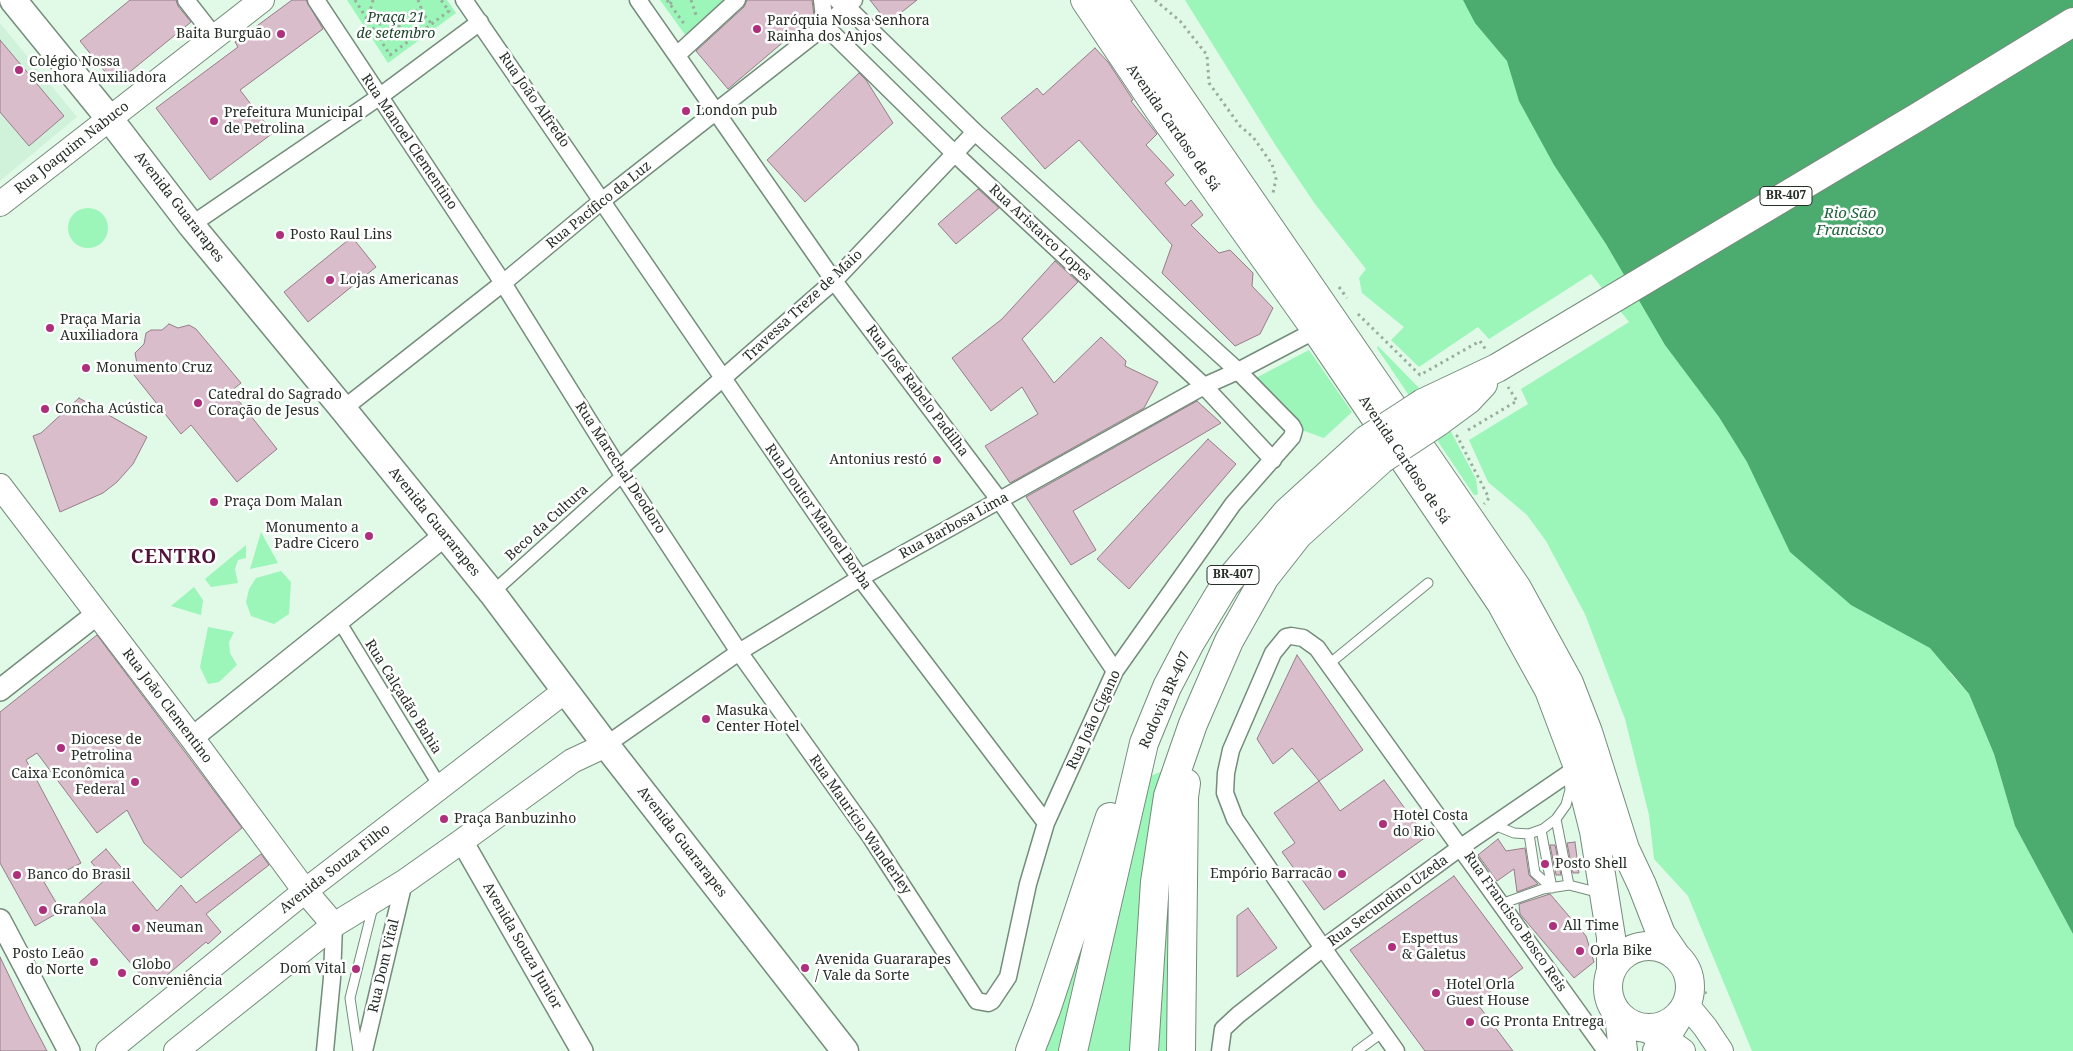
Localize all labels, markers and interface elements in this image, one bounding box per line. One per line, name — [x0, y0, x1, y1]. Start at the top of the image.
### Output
park label: Praça 21 de setembro — [357, 10, 435, 42]
place label: Paróquia Nossa Senhora Rainha dos Anjos — [767, 13, 930, 46]
marker: Paróquia Nossa Senhora Rainha dos Anjos — [751, 23, 763, 35]
place label: Baita Burguão — [176, 26, 271, 42]
marker: Baita Burguão — [275, 28, 287, 40]
street label: Rua João Alfredo — [495, 49, 573, 151]
place label: Colégio Nossa Senhora Auxiliadora — [29, 54, 167, 86]
street label: Avenida Cardoso de Sá — [1123, 61, 1223, 195]
marker: Colégio Nossa Senhora Auxiliadora — [13, 64, 25, 76]
street label: Rua Manoel Clementino — [357, 71, 461, 213]
street label: Rua Joaquim Nabuco — [12, 98, 132, 198]
place label: London pub — [696, 103, 777, 119]
place label: Prefeitura Municipal de Petrolina — [224, 105, 363, 138]
marker: London pub — [680, 105, 692, 117]
marker: Prefeitura Municipal de Petrolina — [208, 115, 220, 127]
street label: Avenida Guararapes — [131, 148, 227, 266]
street label: Rua Pacífico da Luz — [543, 158, 655, 252]
street label: Rua Aristarco Lopes — [985, 181, 1095, 285]
road number: BR-407 — [1760, 187, 1812, 206]
water label: Rio São Francisco — [1816, 205, 1884, 240]
place label: Posto Raul Lins — [290, 227, 392, 243]
marker: Posto Raul Lins — [274, 229, 286, 241]
street label: Travessa Treze de Maio — [740, 246, 866, 366]
place label: Lojas Americanas — [340, 272, 458, 288]
marker: Lojas Americanas — [324, 274, 336, 286]
place label: Praça Maria Auxiliadora — [60, 312, 141, 344]
marker: Praça Maria Auxiliadora — [44, 322, 56, 334]
street label: Rua José Rabelo Padilha — [862, 322, 972, 460]
place label: Monumento Cruz — [96, 360, 213, 376]
marker: Monumento Cruz — [80, 362, 92, 374]
place label: Catedral do Sagrado Coração de Jesus — [208, 387, 342, 420]
street label: Avenida Cardoso de Sá — [1355, 393, 1453, 527]
marker: Catedral do Sagrado Coração de Jesus — [192, 397, 204, 409]
street label: Rua Marechal Deodoro — [571, 399, 669, 537]
place label: Concha Acústica — [55, 401, 164, 417]
marker: Concha Acústica — [39, 403, 51, 415]
street label: Rua Doutor Manoel Borba — [761, 441, 875, 593]
place label: Antonius restó — [829, 452, 927, 468]
marker: Antonius restó — [931, 454, 943, 466]
street label: Avenida Guararapes — [385, 464, 483, 580]
street label: Beco da Cultura — [502, 482, 592, 564]
street label: Rua Barbosa Lima — [897, 489, 1011, 563]
place label: Praça Dom Malan — [224, 494, 342, 510]
marker: Praça Dom Malan — [208, 496, 220, 508]
place label: Monumento a Padre Cicero — [266, 520, 359, 552]
marker: Monumento a Padre Cicero — [363, 530, 375, 542]
district label: CENTRO — [130, 547, 218, 569]
road number: BR-407 — [1207, 566, 1259, 584]
street label: Rua Calçadão Bahia — [361, 637, 445, 757]
street label: Rua João Clementino — [118, 645, 216, 767]
street label: Rodovia BR-407 — [1136, 649, 1194, 751]
street label: Rua João Cigano — [1064, 668, 1124, 772]
place label: Masuka Center Hotel — [716, 703, 800, 736]
marker: Masuka Center Hotel — [700, 713, 712, 725]
place label: Diocese de Petrolina — [71, 732, 142, 764]
marker: Diocese de Petrolina — [55, 742, 67, 754]
street label: Rua Maurício Wanderley — [805, 752, 915, 898]
place label: Caixa Econômica Federal — [11, 766, 125, 799]
marker: Caixa Econômica Federal — [129, 776, 141, 788]
street label: Avenida Guararapes — [634, 783, 730, 901]
place label: Hotel Costa do Rio — [1393, 808, 1468, 840]
place label: Praça Banbuzinho — [454, 811, 576, 827]
marker: Praça Banbuzinho — [438, 813, 450, 825]
marker: Hotel Costa do Rio — [1377, 818, 1389, 830]
street label: Avenida Souza Filho — [276, 821, 394, 917]
street label: Rua Francisco Bosco Reis — [1460, 849, 1570, 995]
street label: Rua Secundino Uzeda — [1325, 852, 1451, 950]
place label: Posto Shell — [1555, 856, 1627, 872]
marker: Posto Shell — [1539, 858, 1551, 870]
place label: Empório Barracão — [1210, 866, 1332, 882]
place label: Banco do Brasil — [27, 867, 130, 883]
marker: Empório Barracão — [1336, 868, 1348, 880]
marker: Banco do Brasil — [11, 869, 23, 881]
street label: Avenida Souza Junior — [479, 880, 565, 1012]
place label: Granola — [53, 902, 107, 918]
marker: Granola — [37, 904, 49, 916]
street label: Rua Dom Vital — [365, 917, 403, 1015]
place label: All Time — [1563, 918, 1619, 934]
place label: Neuman — [146, 920, 203, 936]
marker: All Time — [1547, 920, 1559, 932]
marker: Neuman — [130, 922, 142, 934]
place label: Espettus & Galetus — [1402, 931, 1466, 964]
marker: Espettus & Galetus — [1386, 941, 1398, 953]
place label: Orla Bike — [1590, 943, 1652, 959]
marker: Orla Bike — [1574, 945, 1586, 957]
place label: Posto Leão do Norte — [12, 946, 84, 979]
place label: Avenida Guararapes / Vale da Sorte — [815, 952, 951, 984]
marker: Posto Leão do Norte — [88, 956, 100, 968]
place label: Globo Conveniência — [132, 957, 223, 990]
place label: Dom Vital — [280, 961, 346, 977]
marker: Avenida Guararapes / Vale da Sorte — [799, 962, 811, 974]
marker: Dom Vital — [350, 963, 362, 975]
marker: Globo Conveniência — [116, 967, 128, 979]
place label: Hotel Orla Guest House — [1446, 977, 1529, 1010]
marker: Hotel Orla Guest House — [1430, 987, 1442, 999]
place label: GG Pronta Entrega — [1480, 1014, 1604, 1030]
marker: GG Pronta Entrega — [1464, 1016, 1476, 1028]

